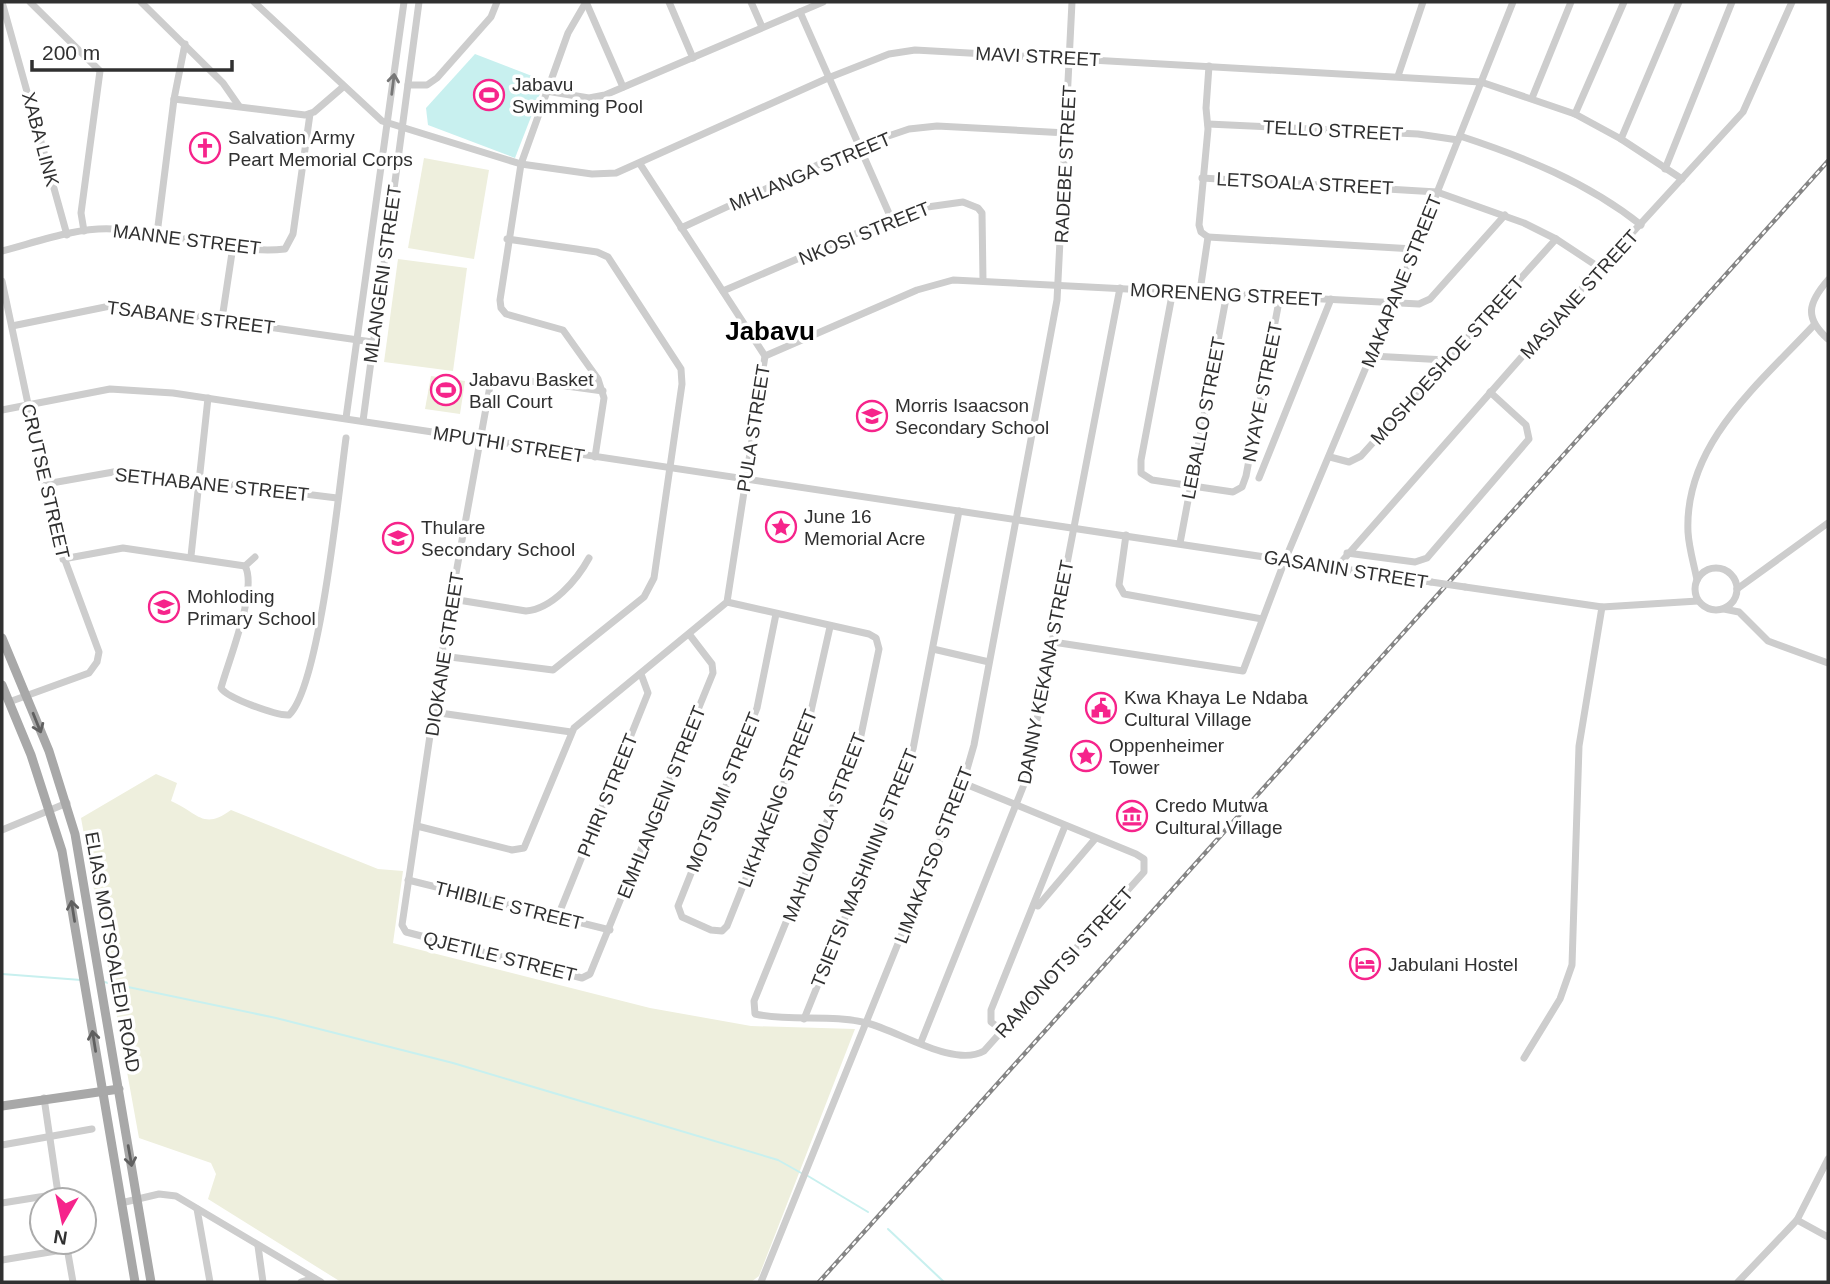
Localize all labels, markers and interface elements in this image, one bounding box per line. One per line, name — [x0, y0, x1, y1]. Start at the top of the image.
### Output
scale bar — [32, 28, 231, 72]
text: 200 m — [42, 41, 100, 64]
street label: MAVI STREET — [975, 43, 1101, 70]
one-way arrow — [387, 73, 400, 96]
place label: Jabavu Swimming Pool — [512, 74, 643, 117]
sports icon: Jabavu Swimming Pool — [472, 78, 506, 112]
street label: RADEBE STREET — [1051, 84, 1080, 244]
street label: XABA LINK — [18, 89, 63, 189]
street label: TELLO STREET — [1262, 116, 1404, 145]
place label: Salvation Army Peart Memorial Corps — [228, 127, 413, 170]
street label: MHLANGA STREET — [726, 128, 894, 215]
church icon: Salvation Army Peart Memorial Corps — [188, 131, 222, 165]
street label: LETSOALA STREET — [1216, 168, 1394, 199]
street label: MLANGENI STREET — [360, 183, 405, 364]
street label: MAKAPANE STREET — [1357, 191, 1446, 371]
street label: NKOSI STREET — [796, 197, 933, 269]
street label: MANNE STREET — [112, 220, 262, 259]
street label: MASIANE STREET — [1516, 225, 1643, 363]
street label: MOSHOESHOE STREET — [1366, 272, 1529, 449]
street label: MORENENG STREET — [1129, 279, 1323, 310]
street label: TSABANE STREET — [106, 297, 276, 338]
district label: Jabavu — [725, 316, 815, 346]
street label: NYAYE STREET — [1239, 320, 1286, 464]
street label: LEBALLO STREET — [1177, 335, 1230, 501]
street label: PULA STREET — [733, 362, 774, 493]
place label: Jabavu Basket Ball Court — [469, 369, 594, 412]
sports icon: Jabavu Basket Ball Court — [429, 373, 463, 407]
place label: Morris Isaacson Secondary School — [895, 395, 1049, 438]
school or university icon: Morris Isaacson Secondary School — [855, 399, 889, 433]
street label: CRUTSE STREET — [17, 402, 74, 561]
street label: MPUTHI STREET — [432, 422, 587, 467]
street label: SETHABANE STREET — [114, 464, 311, 505]
place label: June 16 Memorial Acre — [804, 506, 925, 549]
place icon: June 16 Memorial Acre — [764, 510, 798, 544]
place label: Thulare Secondary School — [421, 517, 575, 560]
school or university icon: Thulare Secondary School — [381, 521, 415, 555]
street label: GASANIN STREET — [1262, 546, 1430, 593]
street label: DANNY KEKANA STREET — [1013, 558, 1078, 786]
street label: DIOKANE STREET — [421, 570, 468, 738]
place label: Mohloding Primary School — [187, 586, 316, 629]
school or university icon: Mohloding Primary School — [147, 590, 181, 624]
place label: Kwa Khaya Le Ndaba Cultural Village — [1124, 687, 1308, 730]
public building icon: Kwa Khaya Le Ndaba Cultural Village — [1084, 691, 1118, 725]
street label: EMHLANGENI STREET — [613, 702, 710, 902]
street label: LIKHAKENG STREET — [734, 706, 821, 890]
street label: MOTSUMI STREET — [682, 709, 765, 875]
one-way arrow — [32, 712, 45, 734]
street label: MAHLOMOLA STREET — [779, 729, 870, 925]
street label: PHIRI STREET — [573, 730, 642, 860]
place label: Oppenheimer Tower — [1109, 735, 1225, 778]
place icon: Oppenheimer Tower — [1069, 739, 1103, 773]
street label: TSIETSI MASHININI STREET — [807, 745, 922, 991]
street label: LIMAKATSO STREET — [890, 763, 977, 947]
place label: Credo Mutwa Cultural Village — [1155, 795, 1282, 838]
museum icon: Credo Mutwa Cultural Village — [1115, 799, 1149, 833]
street label: ELIAS MOTSOALEDI ROAD — [81, 830, 144, 1074]
street label: THIBILE STREET — [433, 877, 586, 934]
street label: RAMONOTSI STREET — [991, 882, 1138, 1042]
one-way arrow — [66, 900, 79, 923]
street label: QJETILE STREET — [421, 927, 579, 986]
hotel icon: Jabulani Hostel — [1348, 947, 1382, 981]
place label: Jabulani Hostel — [1388, 954, 1518, 975]
one-way arrow — [87, 1031, 100, 1053]
one-way arrow — [124, 1144, 137, 1167]
north arrow — [28, 1186, 98, 1256]
text: N — [52, 1226, 69, 1249]

